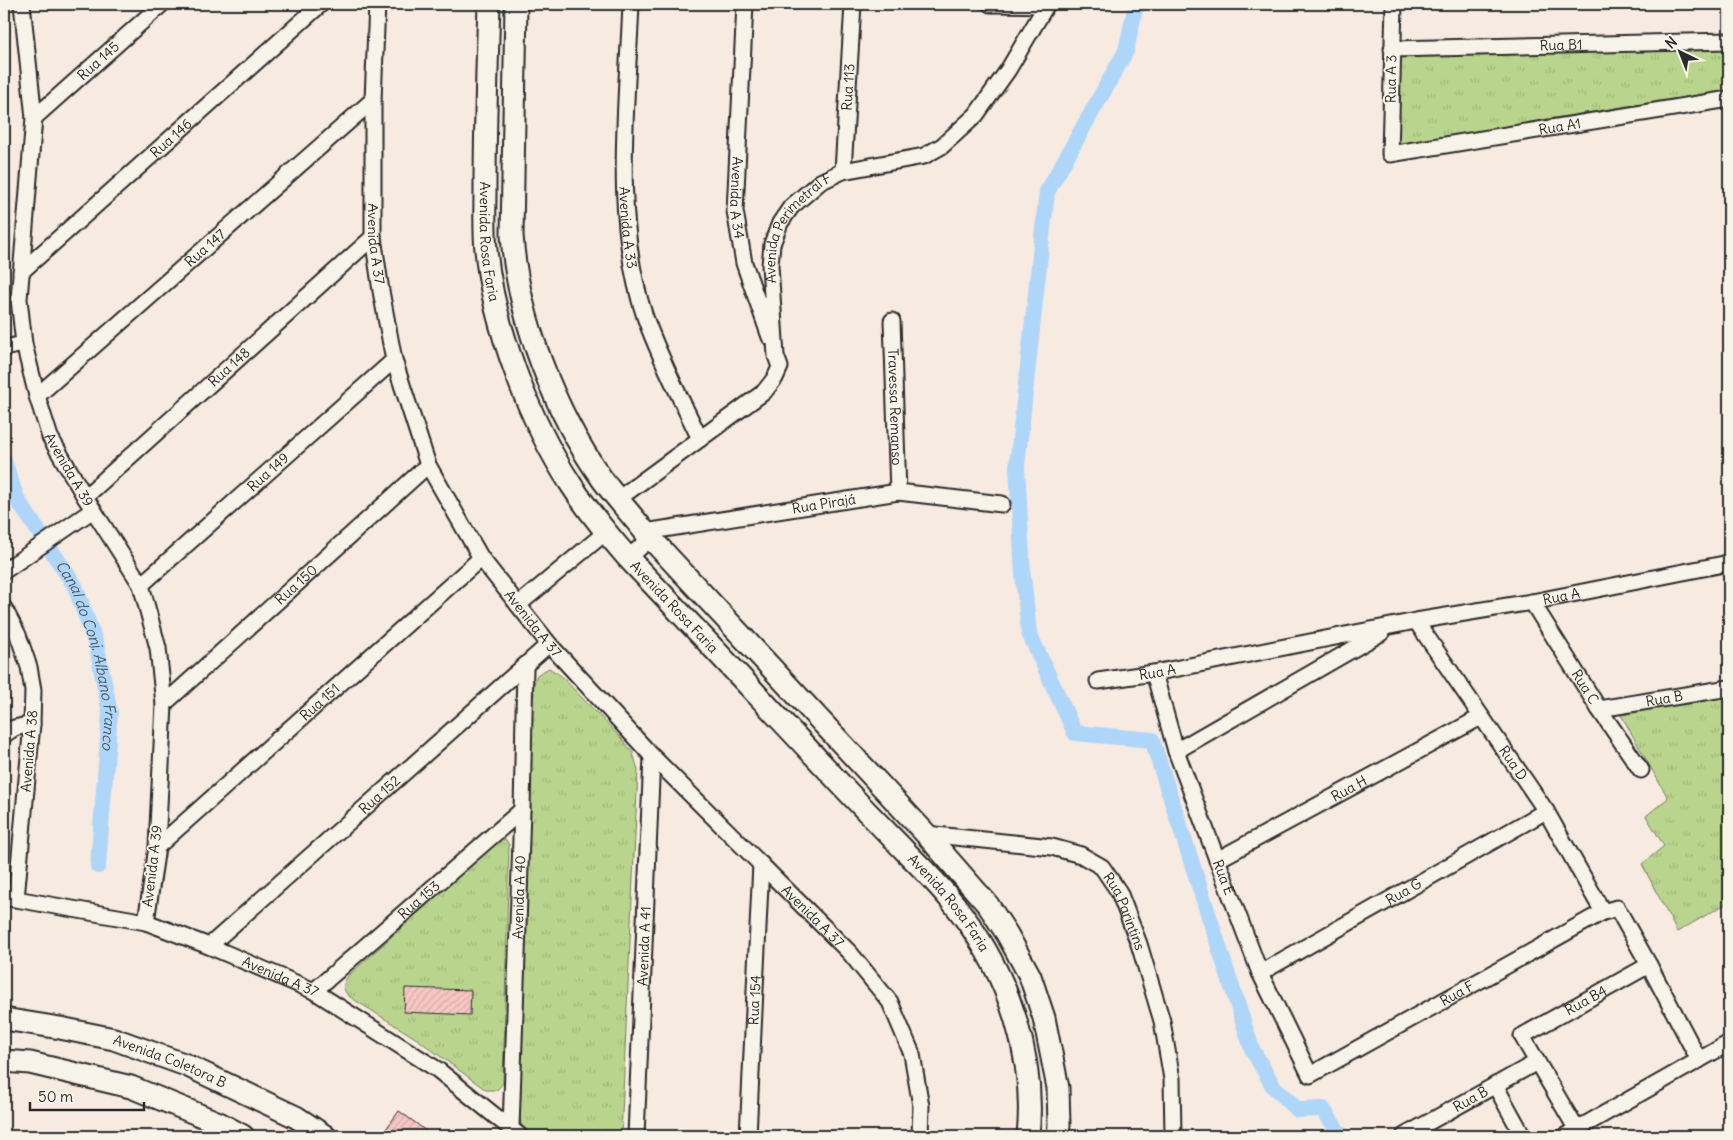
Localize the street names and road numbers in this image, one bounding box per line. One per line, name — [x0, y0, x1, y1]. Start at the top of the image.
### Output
street label: Rua B1 — [1539, 35, 1583, 54]
street label: Rua 145 — [74, 37, 123, 84]
street label: Rua A 3 — [1382, 55, 1400, 103]
street label: Rua 113 — [838, 63, 858, 111]
street label: Rua A1 — [1537, 114, 1582, 139]
street label: Rua 146 — [146, 115, 196, 161]
street label: Avenida A 34 — [726, 156, 749, 240]
street label: Avenida Perimetral F — [761, 169, 834, 284]
street label: Avenida Rosa Faria — [476, 182, 503, 303]
street label: Avenida A 33 — [615, 186, 641, 270]
street label: Avenida A 37 — [364, 203, 389, 285]
street label: Rua 147 — [181, 225, 229, 271]
street label: Rua 148 — [204, 344, 254, 390]
street label: Travessa Remanso — [884, 348, 906, 466]
street label: Avenida A 39 — [41, 430, 98, 510]
street label: Rua 149 — [243, 449, 293, 495]
street label: Rua Pirajá — [790, 490, 857, 518]
street label: Avenida Rosa Faria — [626, 557, 722, 657]
street label: Rua 150 — [271, 561, 321, 608]
street label: Rua A — [1541, 584, 1581, 609]
street label: Avenida A 37 — [501, 586, 566, 661]
street label: Rua A — [1138, 660, 1177, 684]
street label: Rua C — [1567, 666, 1603, 707]
street label: Rua 151 — [296, 679, 343, 724]
street label: Rua B — [1644, 687, 1684, 710]
street label: Avenida A 38 — [16, 709, 42, 793]
street label: Rua D — [1495, 742, 1531, 784]
street label: Rua 152 — [355, 771, 404, 818]
street label: Rua H — [1328, 772, 1370, 806]
street label: Avenida A 39 — [138, 824, 166, 908]
street label: Avenida Rosa Faria — [904, 850, 994, 955]
street label: Avenida A 40 — [509, 855, 529, 939]
street label: Rua E — [1209, 857, 1239, 897]
street label: Rua Parintins — [1099, 869, 1149, 952]
street label: Rua G — [1382, 874, 1425, 909]
street label: Rua 153 — [394, 877, 444, 923]
street label: Avenida A 37 — [778, 881, 848, 951]
street label: Avenida A 41 — [633, 906, 655, 986]
street label: Avenida A 37 — [239, 952, 322, 1001]
street label: Rua 154 — [744, 975, 765, 1026]
street label: Rua F — [1437, 977, 1477, 1010]
street label: Rua B4 — [1562, 981, 1610, 1019]
street label: Avenida Coletora B — [111, 1031, 229, 1092]
street label: Rua B — [1450, 1082, 1491, 1116]

